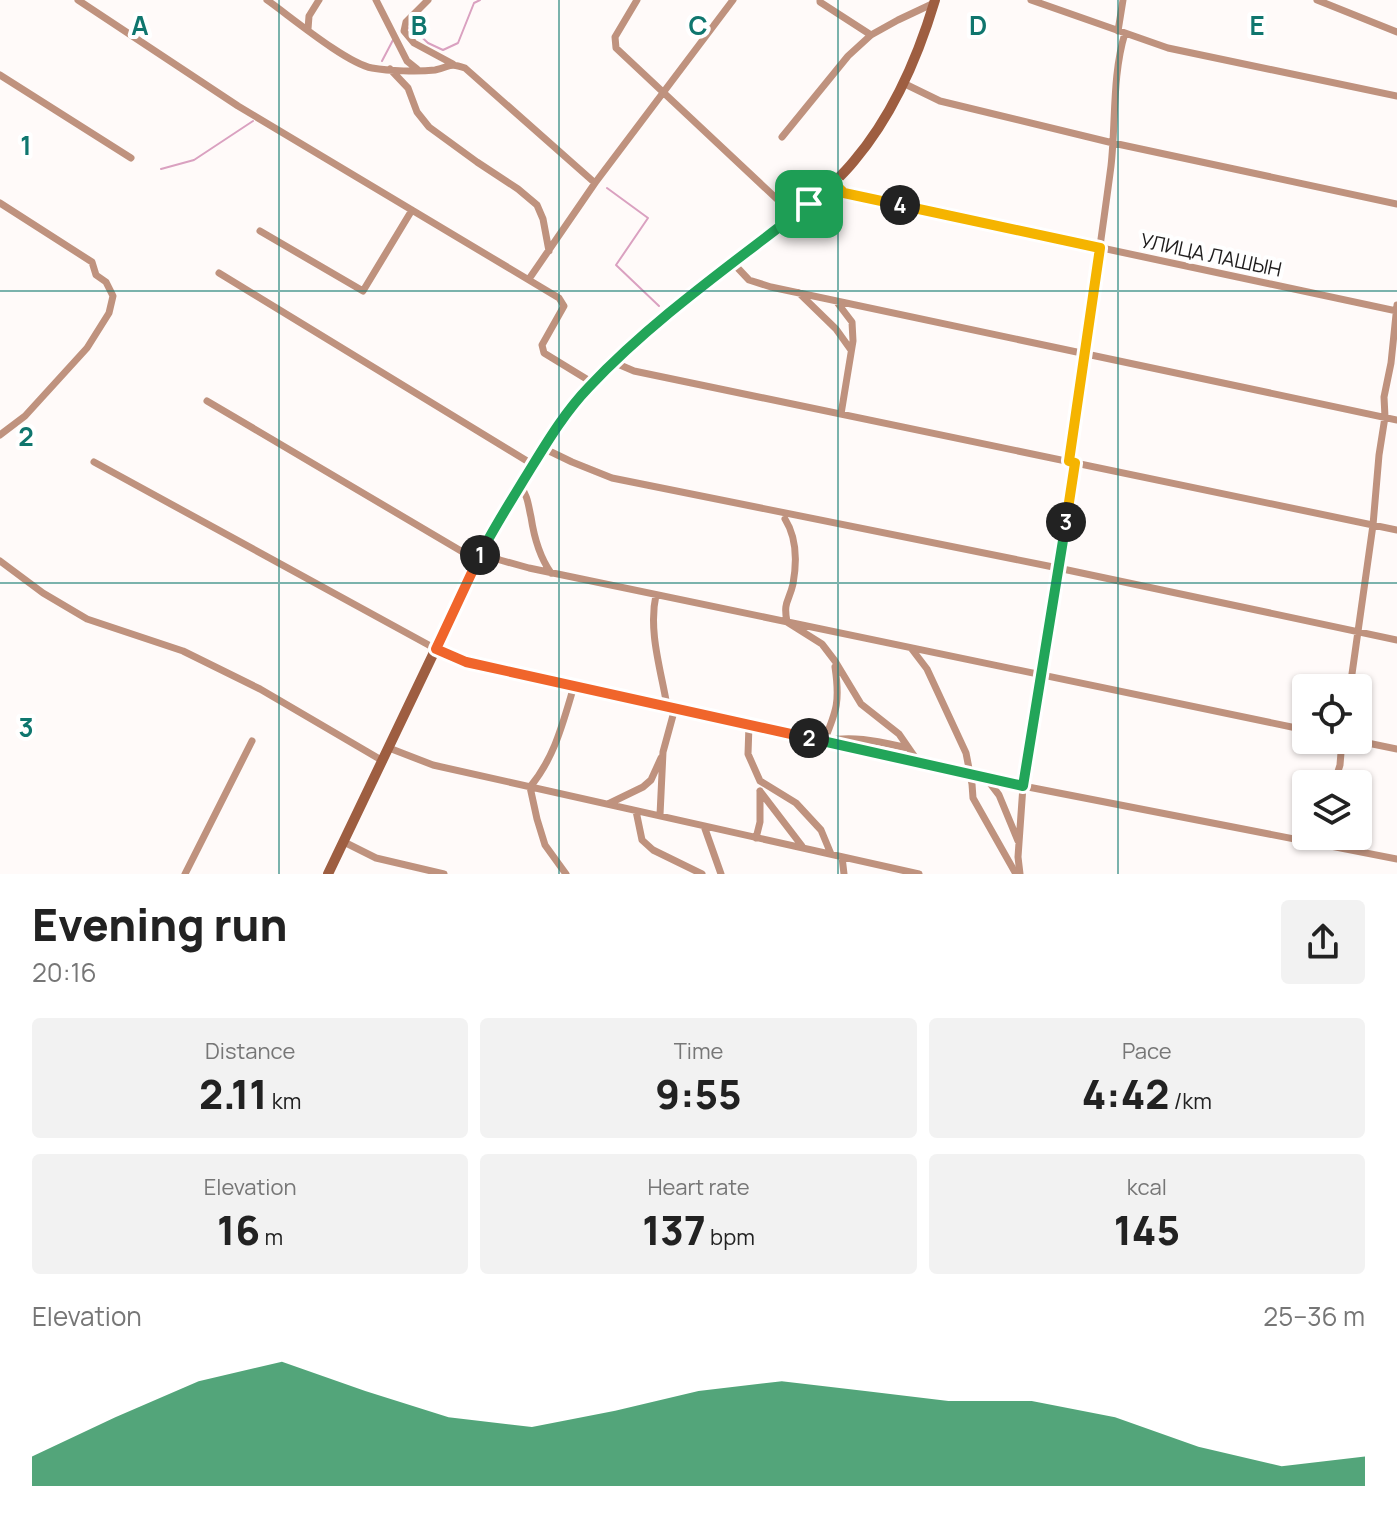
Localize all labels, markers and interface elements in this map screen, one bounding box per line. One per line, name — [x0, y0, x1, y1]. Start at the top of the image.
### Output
text: A — [131, 7, 149, 43]
text: B — [411, 7, 427, 43]
text: C — [688, 7, 708, 43]
text: D — [969, 7, 987, 43]
text: E — [1249, 7, 1265, 43]
text: 1 — [20, 127, 32, 163]
pin — [775, 170, 843, 238]
icon: arrive — [787, 182, 831, 226]
pin: 4 — [880, 185, 920, 225]
text: 4 — [893, 190, 907, 220]
street label: УЛИЦА ЛАШЫН — [1138, 226, 1284, 283]
text: 2 — [18, 418, 34, 454]
pin: 3 — [1046, 502, 1086, 542]
text: 3 — [1060, 507, 1072, 537]
pin: 1 — [460, 535, 500, 575]
text: 1 — [475, 540, 485, 570]
map controls — [1292, 674, 1372, 850]
button: locate — [1292, 674, 1372, 754]
text: 3 — [18, 709, 34, 745]
pin: 2 — [789, 718, 829, 758]
text: 2 — [802, 723, 816, 753]
button: layers — [1292, 770, 1372, 850]
text: Evening run — [32, 894, 288, 954]
button: share — [1281, 900, 1365, 984]
text: 20:16 — [32, 954, 97, 990]
text: Distance — [205, 1036, 295, 1066]
text: Time — [674, 1036, 723, 1066]
text: Pace — [1122, 1036, 1172, 1066]
text: 2.11 — [199, 1066, 267, 1121]
text: 9:55 — [655, 1066, 742, 1121]
text: 4:42 — [1082, 1066, 1169, 1121]
text: km — [267, 1086, 301, 1116]
text: /km — [1169, 1086, 1212, 1116]
text: Elevation — [204, 1172, 297, 1202]
text: Heart rate — [647, 1172, 750, 1202]
text: kcal — [1127, 1172, 1167, 1202]
text: 16 — [217, 1202, 260, 1257]
text: 137 — [642, 1202, 706, 1257]
text: 145 — [1114, 1202, 1180, 1257]
text: m — [260, 1222, 283, 1252]
text: bpm — [706, 1222, 755, 1252]
text: Elevation — [32, 1298, 142, 1334]
text: 25–36 m — [1263, 1298, 1365, 1334]

